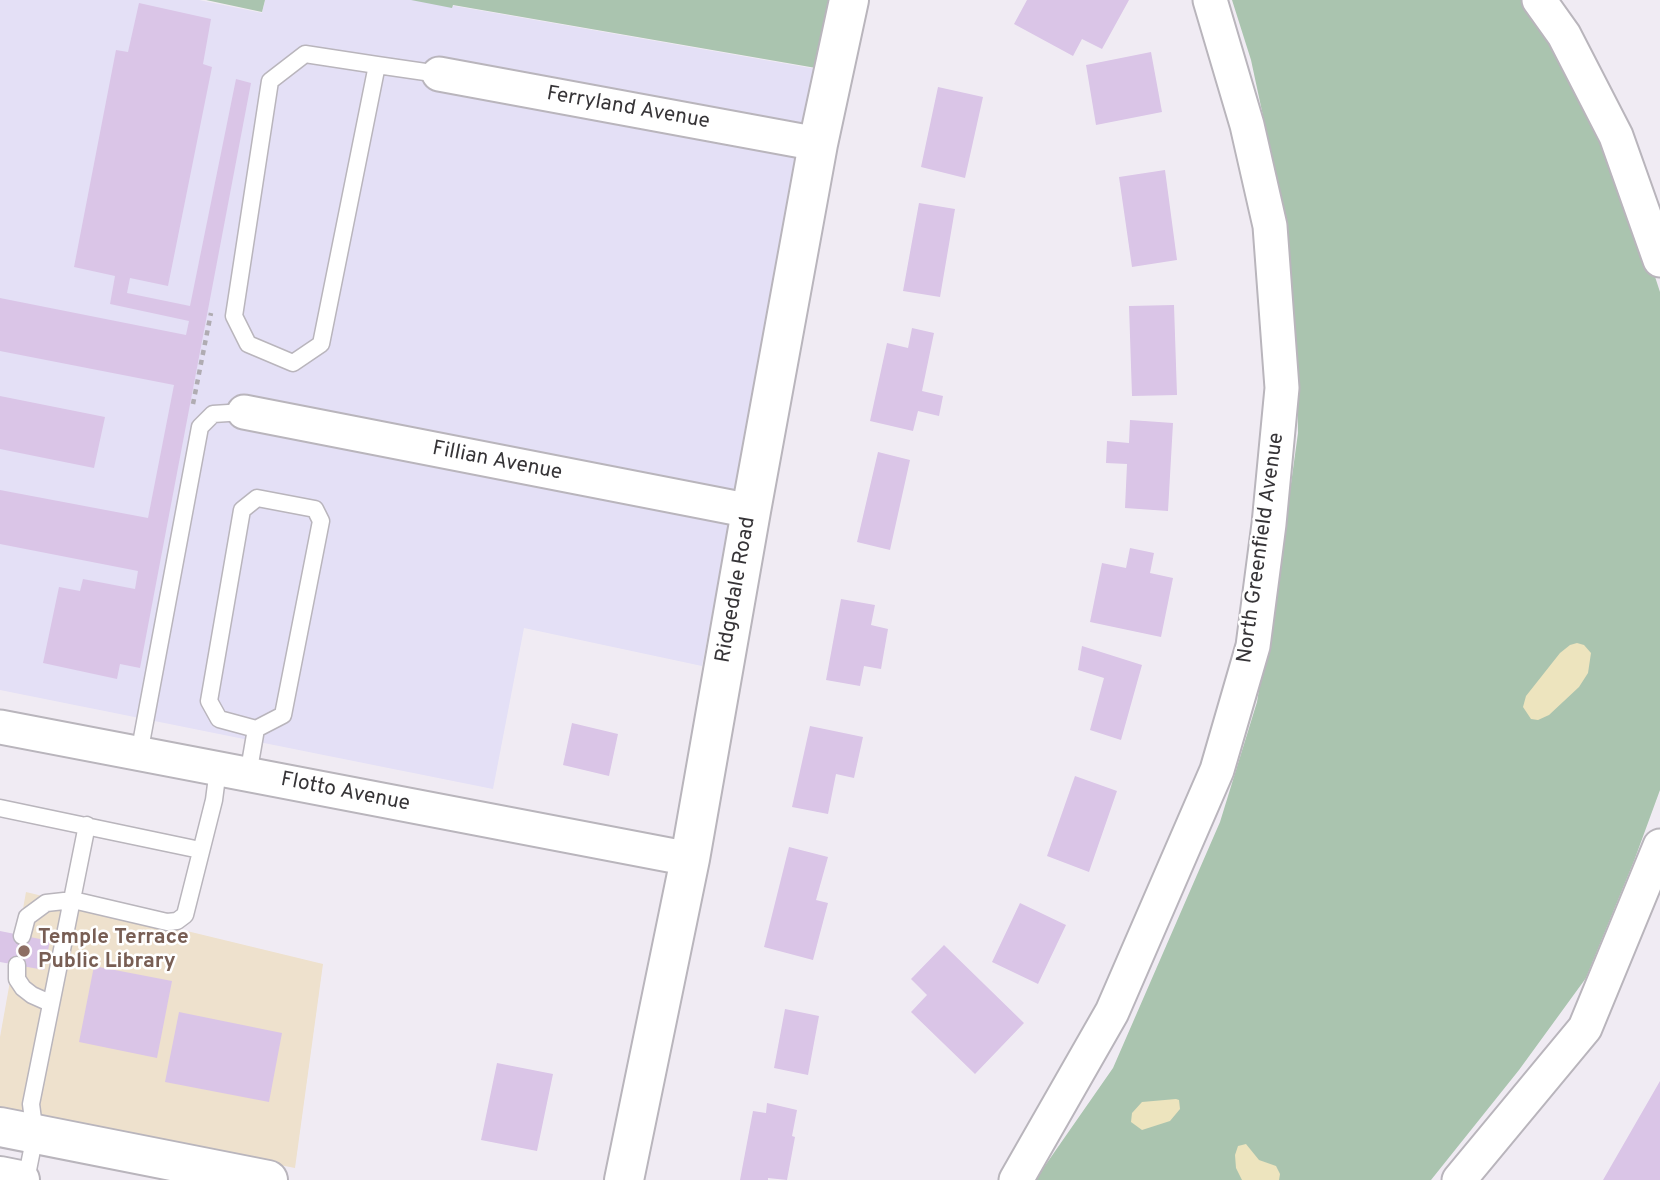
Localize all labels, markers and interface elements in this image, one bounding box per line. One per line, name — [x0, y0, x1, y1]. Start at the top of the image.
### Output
street label: Ferryland Avenue — [545, 82, 711, 136]
street label: North Greenfield Avenue — [1233, 431, 1291, 665]
street label: Fillian Avenue — [430, 437, 564, 487]
street label: Ridgedale Road — [712, 515, 762, 665]
street label: Flotto Avenue — [278, 768, 412, 818]
place label: Temple Terrace Public Library — [38, 926, 189, 976]
marker: Temple Terrace Public Library — [16, 943, 32, 959]

